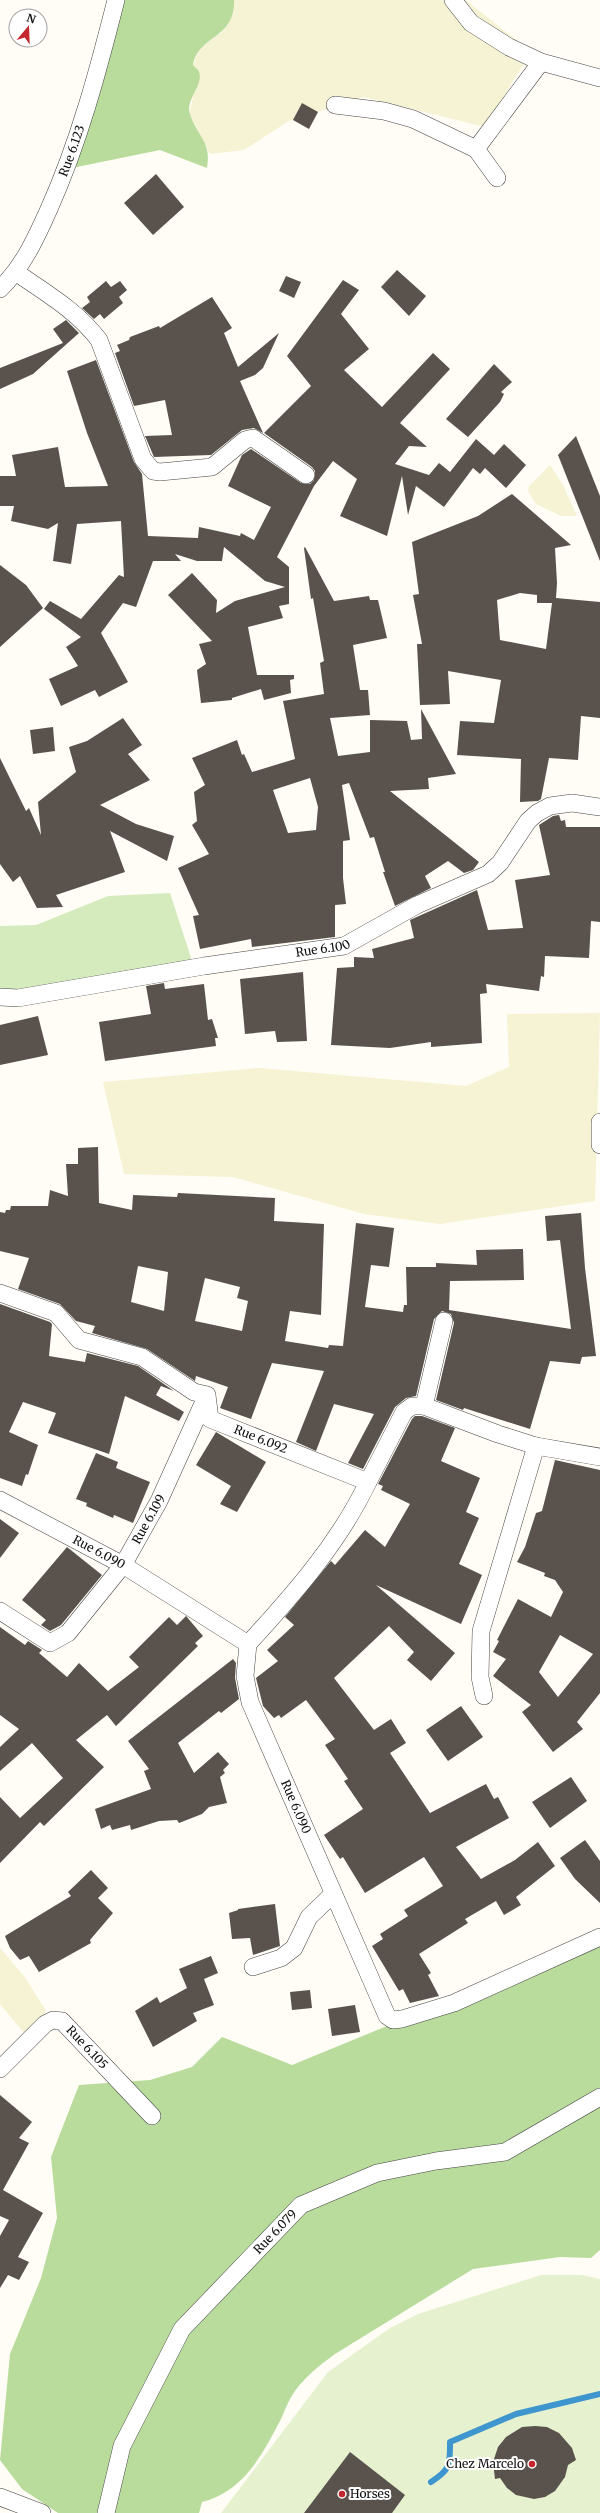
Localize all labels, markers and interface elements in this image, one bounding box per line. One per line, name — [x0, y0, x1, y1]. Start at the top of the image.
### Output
north arrow — [8, 8, 48, 48]
text: N — [25, 11, 38, 27]
street label: Rue 6.123 — [55, 123, 88, 178]
street label: Rue 6.100 — [295, 936, 353, 960]
street label: Rue 6.092 — [232, 1421, 290, 1456]
street label: Rue 6.109 — [128, 1492, 168, 1546]
street label: Rue 6.090 — [70, 1532, 128, 1572]
street label: Rue 6.090 — [278, 1777, 315, 1836]
street label: Rue 6.105 — [63, 2022, 111, 2072]
street label: Rue 6.079 — [250, 2206, 300, 2257]
place label: Chez Marcelo — [446, 2456, 524, 2471]
marker: Chez Marcelo — [527, 2459, 537, 2469]
place label: Horses — [350, 2486, 390, 2501]
marker: Horses — [337, 2489, 347, 2499]

